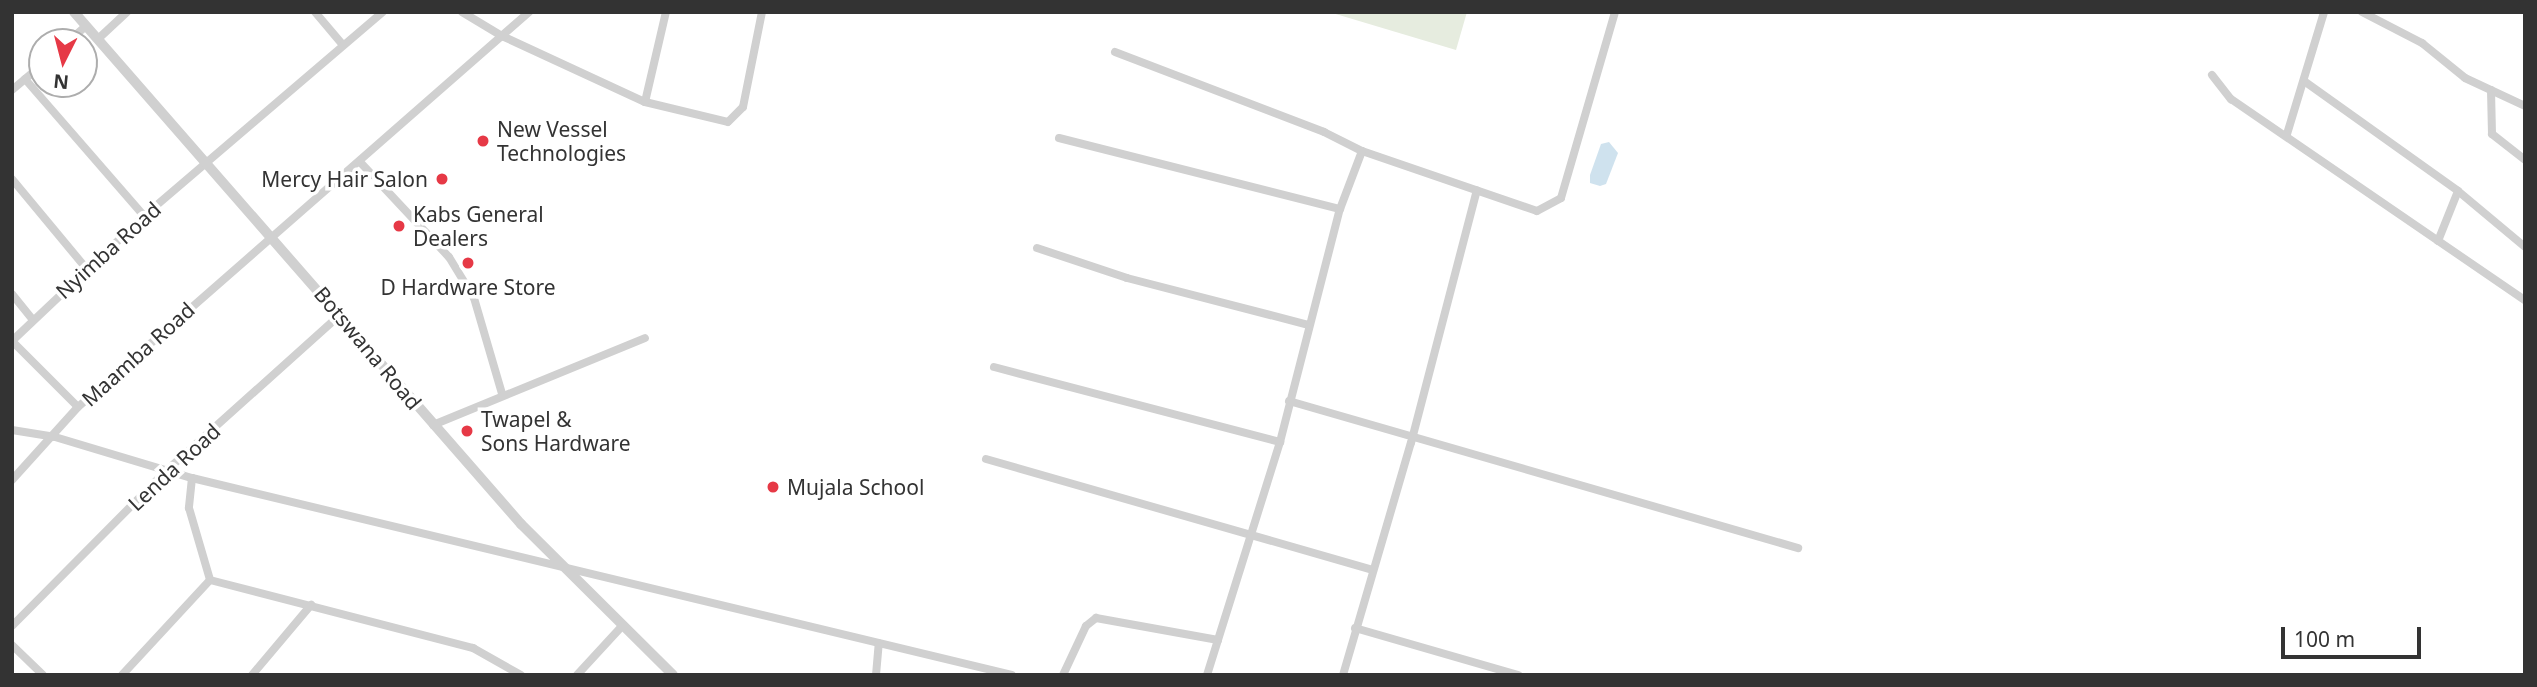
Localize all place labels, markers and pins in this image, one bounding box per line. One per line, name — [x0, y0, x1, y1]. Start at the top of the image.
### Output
place label: New Vessel Technologies — [497, 116, 626, 166]
marker: New Vessel Technologies — [475, 133, 491, 149]
place label: Mercy Hair Salon — [261, 166, 428, 192]
marker: Mercy Hair Salon — [434, 171, 450, 187]
place label: Kabs General Dealers — [413, 201, 544, 251]
marker: Kabs General Dealers — [391, 218, 407, 234]
marker: D Hardware Store — [460, 255, 476, 271]
place label: D Hardware Store — [380, 274, 556, 300]
place label: Twapel & Sons Hardware — [481, 406, 631, 456]
marker: Twapel & Sons Hardware — [459, 423, 475, 439]
place label: Mujala School — [787, 474, 924, 500]
marker: Mujala School — [765, 479, 781, 495]

